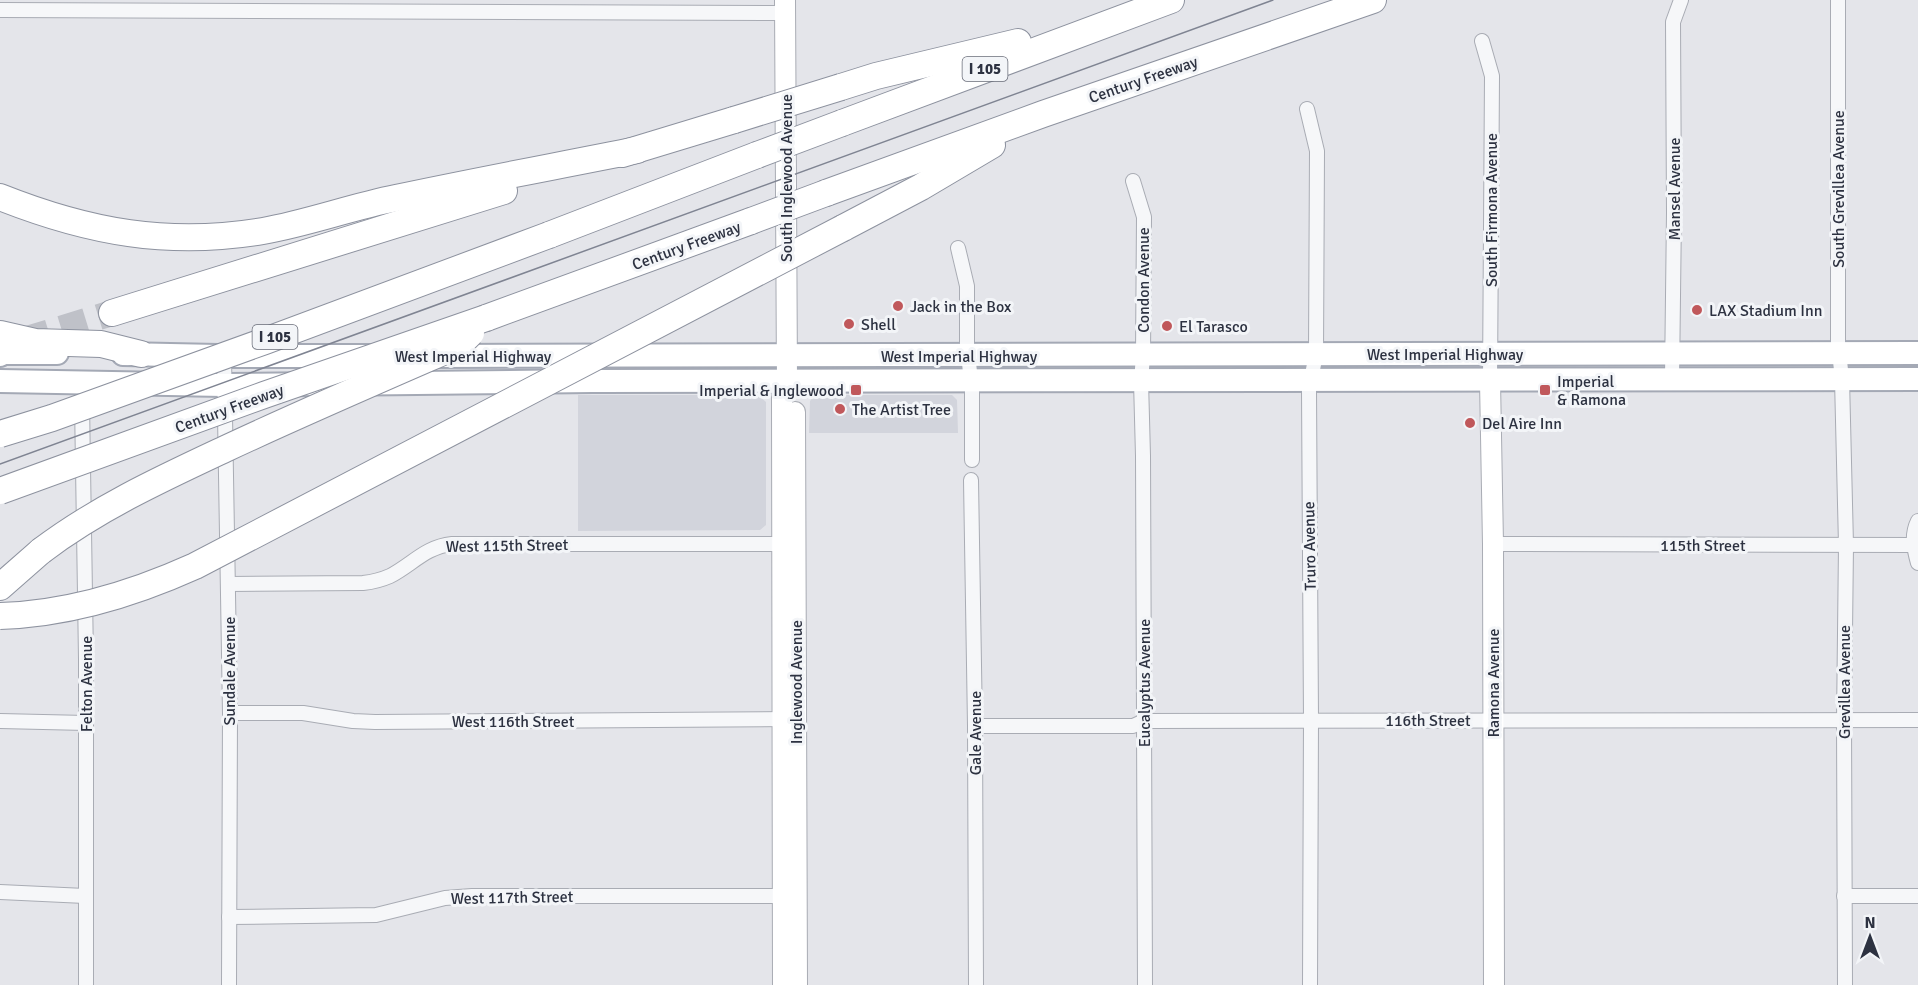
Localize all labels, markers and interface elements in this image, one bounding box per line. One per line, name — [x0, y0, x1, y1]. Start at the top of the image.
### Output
street label: Century Freeway — [1086, 52, 1201, 108]
road number: I 105 — [962, 57, 1008, 81]
street label: South Inglewood Avenue — [777, 94, 797, 262]
street label: South Grevillea Avenue — [1829, 110, 1849, 268]
street label: South Firmona Avenue — [1482, 133, 1502, 287]
street label: Mansel Avenue — [1665, 137, 1685, 241]
street label: Century Freeway — [629, 217, 744, 275]
street label: Condon Avenue — [1134, 227, 1154, 333]
place label: Jack in the Box — [910, 297, 1012, 317]
marker: Jack in the Box — [891, 299, 905, 313]
place label: LAX Stadium Inn — [1709, 301, 1822, 321]
marker: LAX Stadium Inn — [1690, 303, 1704, 317]
place label: Shell — [861, 315, 896, 335]
marker: Shell — [842, 317, 856, 331]
place label: El Tarasco — [1179, 317, 1248, 337]
marker: El Tarasco — [1160, 319, 1174, 333]
road number: I 105 — [252, 325, 298, 349]
street label: West Imperial Highway — [1367, 345, 1524, 365]
street label: West Imperial Highway — [395, 347, 552, 367]
street label: West Imperial Highway — [881, 347, 1038, 367]
place label: Imperial & Ramona — [1557, 372, 1626, 410]
street label: Century Freeway — [172, 380, 287, 438]
place label: Imperial & Inglewood — [699, 381, 844, 401]
marker: Imperial & Inglewood — [849, 383, 863, 397]
marker: Imperial & Ramona — [1538, 383, 1552, 397]
place label: The Artist Tree — [852, 400, 951, 420]
marker: The Artist Tree — [833, 402, 847, 416]
place label: Del Aire Inn — [1482, 414, 1562, 434]
marker: Del Aire Inn — [1463, 416, 1477, 430]
street label: Truro Avenue — [1299, 501, 1321, 591]
street label: West 115th Street — [446, 535, 569, 557]
street label: 115th Street — [1660, 536, 1746, 556]
street label: Sundale Avenue — [220, 616, 240, 726]
street label: Eucalyptus Avenue — [1135, 619, 1155, 747]
street label: Inglewood Avenue — [787, 620, 807, 744]
street label: Grevillea Avenue — [1835, 625, 1855, 739]
street label: Ramona Avenue — [1484, 628, 1504, 738]
street label: Felton Avenue — [77, 636, 97, 732]
street label: Gale Avenue — [966, 691, 986, 775]
street label: 116th Street — [1385, 711, 1471, 731]
street label: West 116th Street — [452, 712, 575, 732]
street label: West 117th Street — [451, 887, 574, 909]
north arrow — [1840, 907, 1900, 967]
text: N — [1864, 913, 1876, 933]

